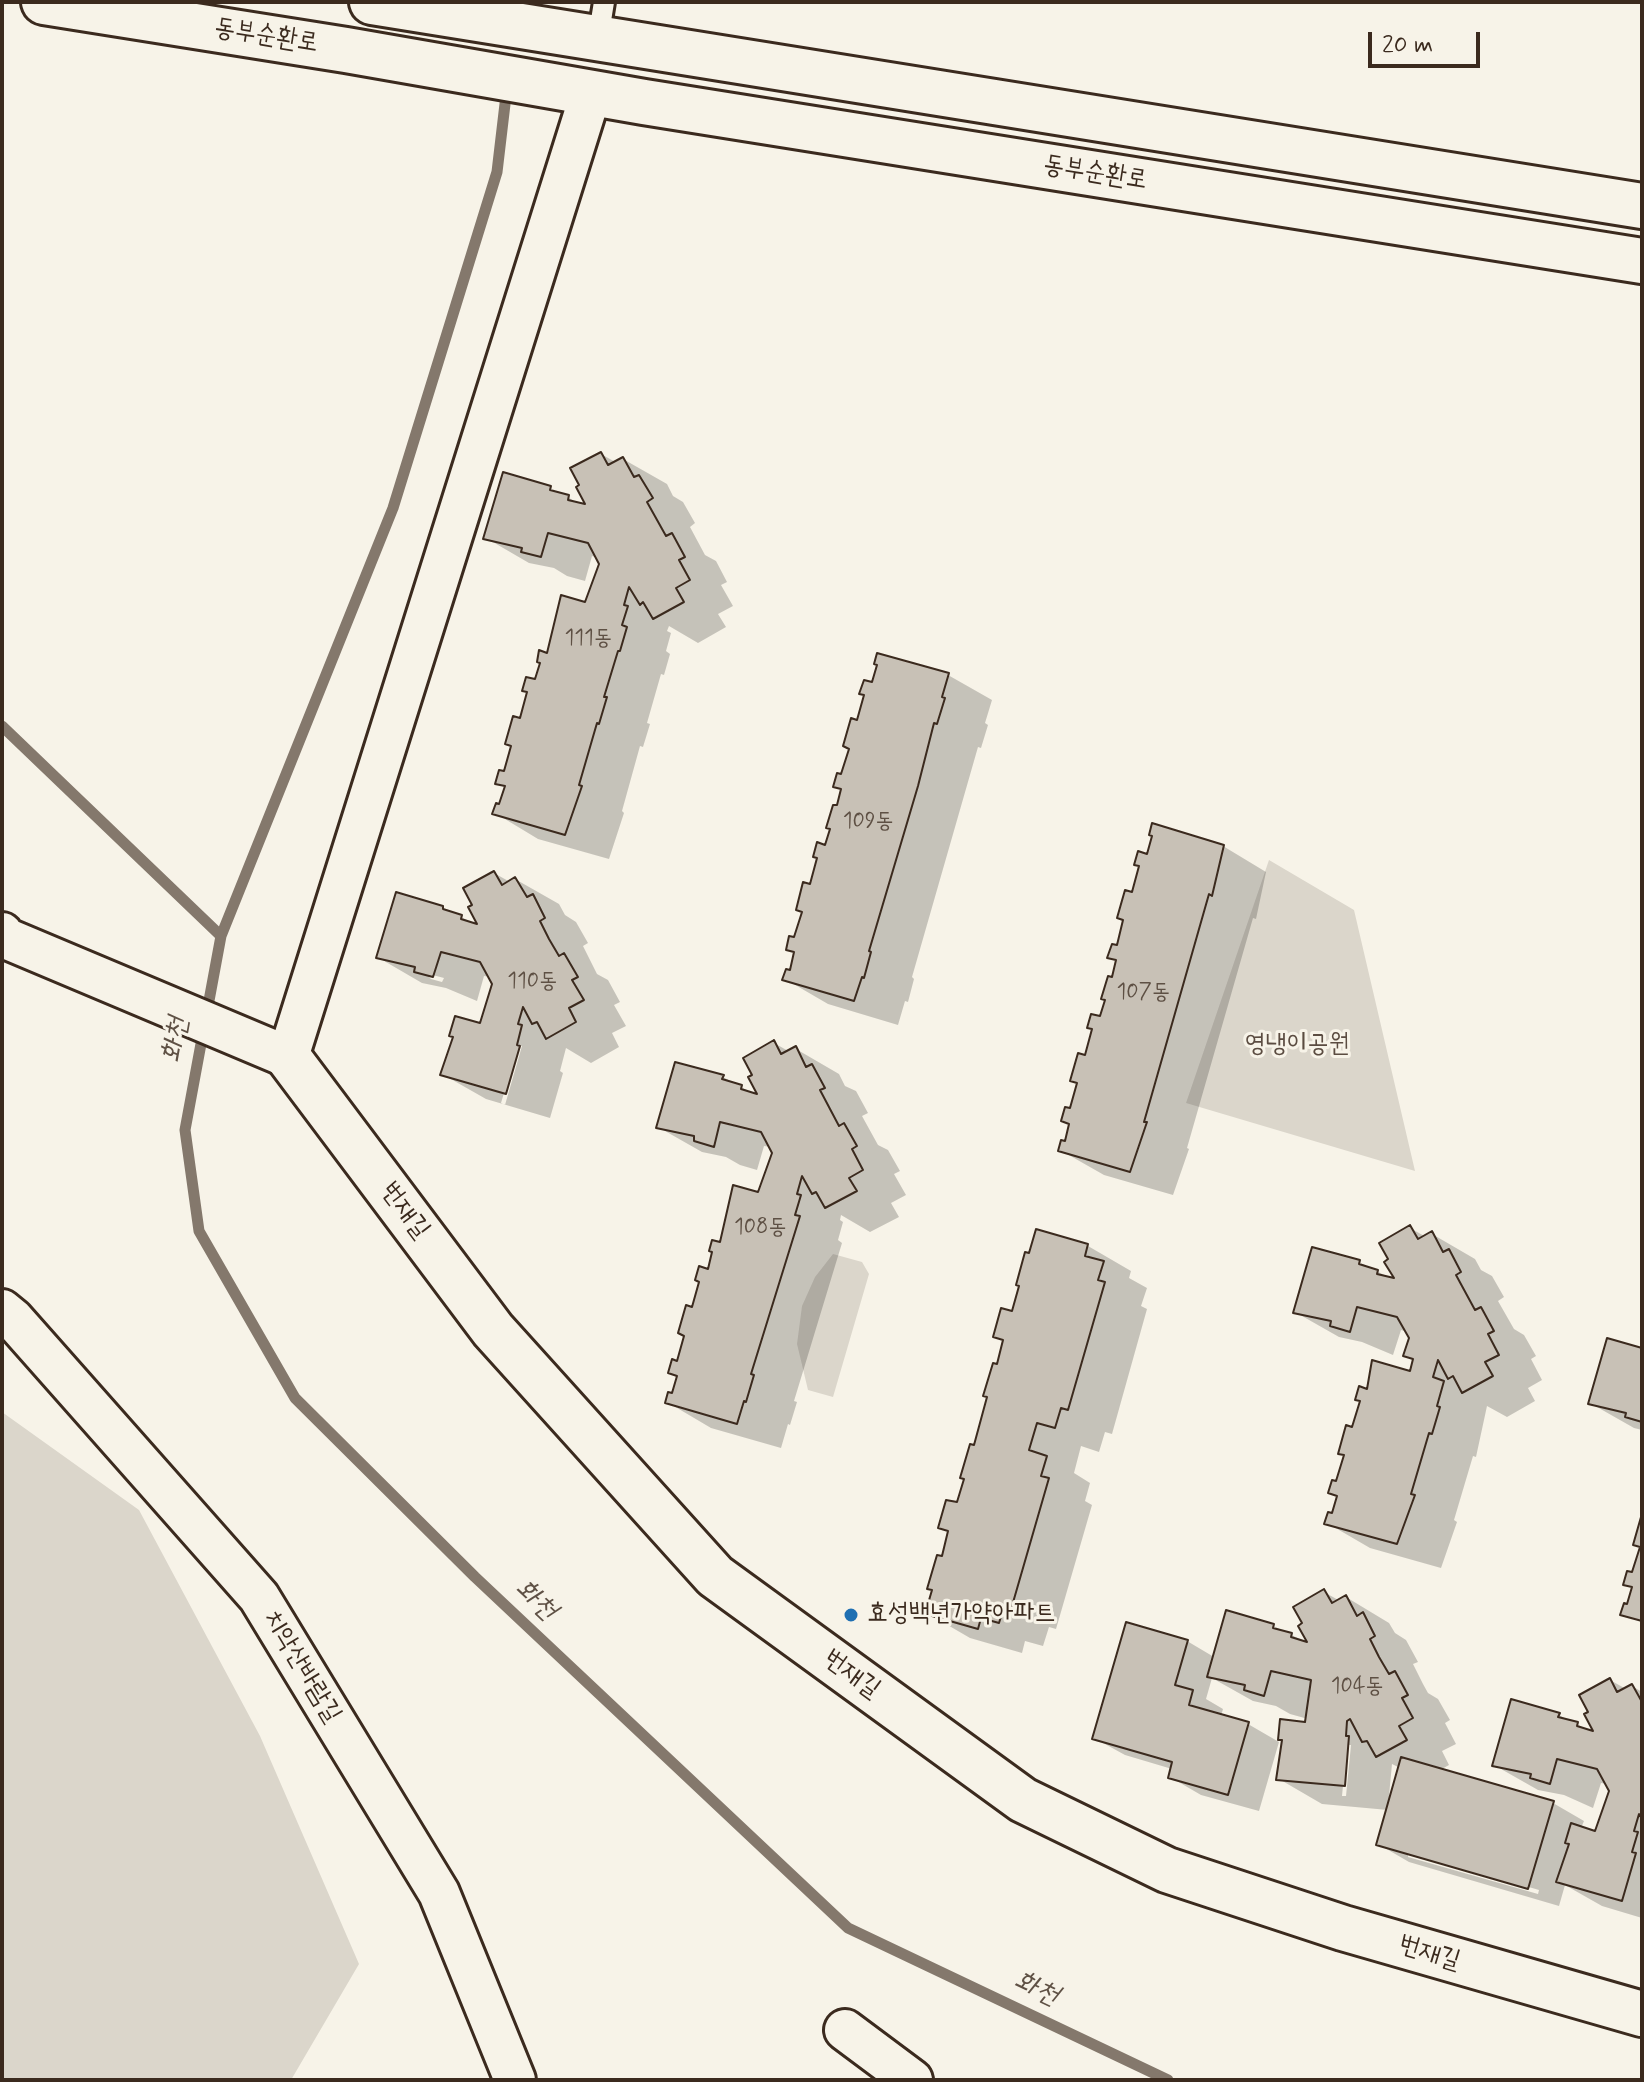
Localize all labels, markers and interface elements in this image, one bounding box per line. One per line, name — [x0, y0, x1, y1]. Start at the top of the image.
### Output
street label: 동부순환로 — [212, 13, 320, 61]
scale bar — [1372, 16, 1484, 66]
text: 20 m — [1382, 30, 1433, 61]
street label: 동부순환로 — [1041, 150, 1149, 198]
house number: 111동 — [564, 626, 612, 652]
house number: 109동 — [843, 809, 893, 835]
house number: 110동 — [507, 969, 557, 995]
house number: 107동 — [1116, 980, 1170, 1006]
water label: 화천 — [157, 1015, 197, 1065]
park label: 영냉이공원 — [1245, 1030, 1349, 1062]
street label: 번재길 — [373, 1177, 435, 1245]
house number: 108동 — [734, 1215, 786, 1241]
water label: 화천 — [507, 1573, 563, 1629]
place label: 효성백년가약아파트 — [867, 1599, 1055, 1631]
street label: 치악산바람길 — [255, 1605, 347, 1729]
marker: 효성백년가약아파트 — [842, 1606, 860, 1624]
street label: 번재길 — [816, 1644, 886, 1706]
house number: 104동 — [1331, 1674, 1383, 1700]
street label: 번재길 — [1394, 1930, 1464, 1978]
water label: 화천 — [1008, 1965, 1064, 2015]

